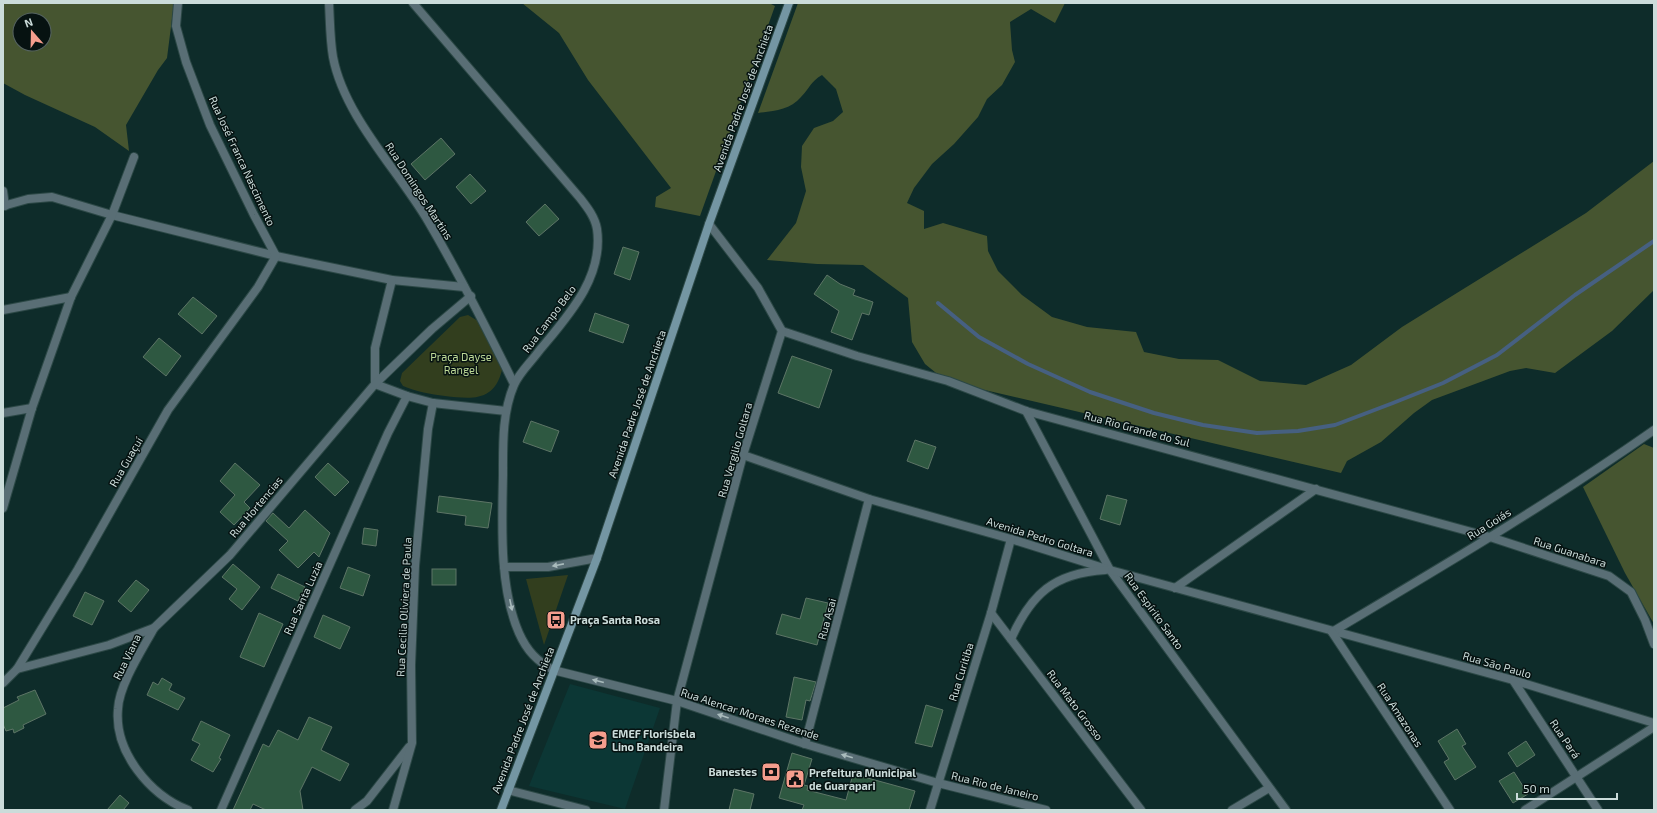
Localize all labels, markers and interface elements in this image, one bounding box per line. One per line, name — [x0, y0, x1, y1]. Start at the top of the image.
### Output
north arrow — [12, 12, 52, 52]
text: N — [22, 15, 34, 30]
street label: Avenida Padre José de Anchieta — [710, 22, 775, 173]
street label: Rua José Franca Nascimento — [207, 94, 278, 228]
street label: Rua Domingos Martins — [383, 140, 456, 242]
street label: Rua Campo Belo — [519, 283, 578, 355]
street label: Avenida Padre José de Anchieta — [605, 328, 668, 480]
park label: Praça Dayse Rangel — [430, 350, 492, 376]
street label: Rua Vergilio Goltara — [715, 401, 754, 499]
street label: Rua Rio Grande do Sul — [1083, 408, 1192, 449]
street label: Rua Guaçuí — [106, 434, 146, 489]
street label: Rua Hortencias — [226, 473, 285, 540]
street label: Rua Goiás — [1464, 505, 1513, 542]
street label: Avenida Pedro Goltara — [985, 514, 1095, 559]
street label: Rua Guanabara — [1532, 534, 1608, 569]
street label: Rua Cecilia Oliviera de Paula — [393, 537, 414, 677]
street label: Rua Santa Luzia — [281, 559, 325, 637]
one-way arrow — [552, 563, 565, 569]
street label: Rua Espírito Santo — [1122, 570, 1187, 652]
street label: Rua Asai — [815, 597, 838, 641]
one-way arrow — [508, 599, 514, 611]
bus stop icon: Praça Santa Rosa — [545, 609, 567, 631]
place label: Praça Santa Rosa — [570, 613, 660, 627]
street label: Rua Viana — [110, 632, 143, 682]
street label: Rua Curitiba — [945, 641, 976, 703]
street label: Avenida Padre José de Anchieta — [489, 645, 556, 795]
street label: Rua São Paulo — [1461, 649, 1533, 681]
street label: Rua Mato Grosso — [1045, 667, 1106, 743]
one-way arrow — [592, 678, 604, 684]
street label: Rua Amazonas — [1375, 680, 1426, 750]
street label: Rua Alencar Moraes Rezende — [679, 685, 821, 742]
one-way arrow — [717, 713, 729, 719]
street label: Rua Pará — [1548, 717, 1583, 761]
place label: EMEF Florisbela Lino Bandeira — [612, 727, 696, 753]
school or university icon: EMEF Florisbela Lino Bandeira — [587, 729, 609, 751]
one-way arrow — [841, 753, 853, 759]
bank icon: Banestes — [760, 761, 782, 783]
place label: Banestes — [708, 765, 757, 778]
place label: Prefeitura Municipal de Guarapari — [809, 766, 916, 792]
public building icon: Prefeitura Municipal de Guarapari — [784, 768, 806, 790]
street label: Rua Rio de Janeiro — [950, 768, 1040, 803]
scale bar — [1517, 775, 1617, 801]
text: 50 m — [1523, 781, 1550, 795]

